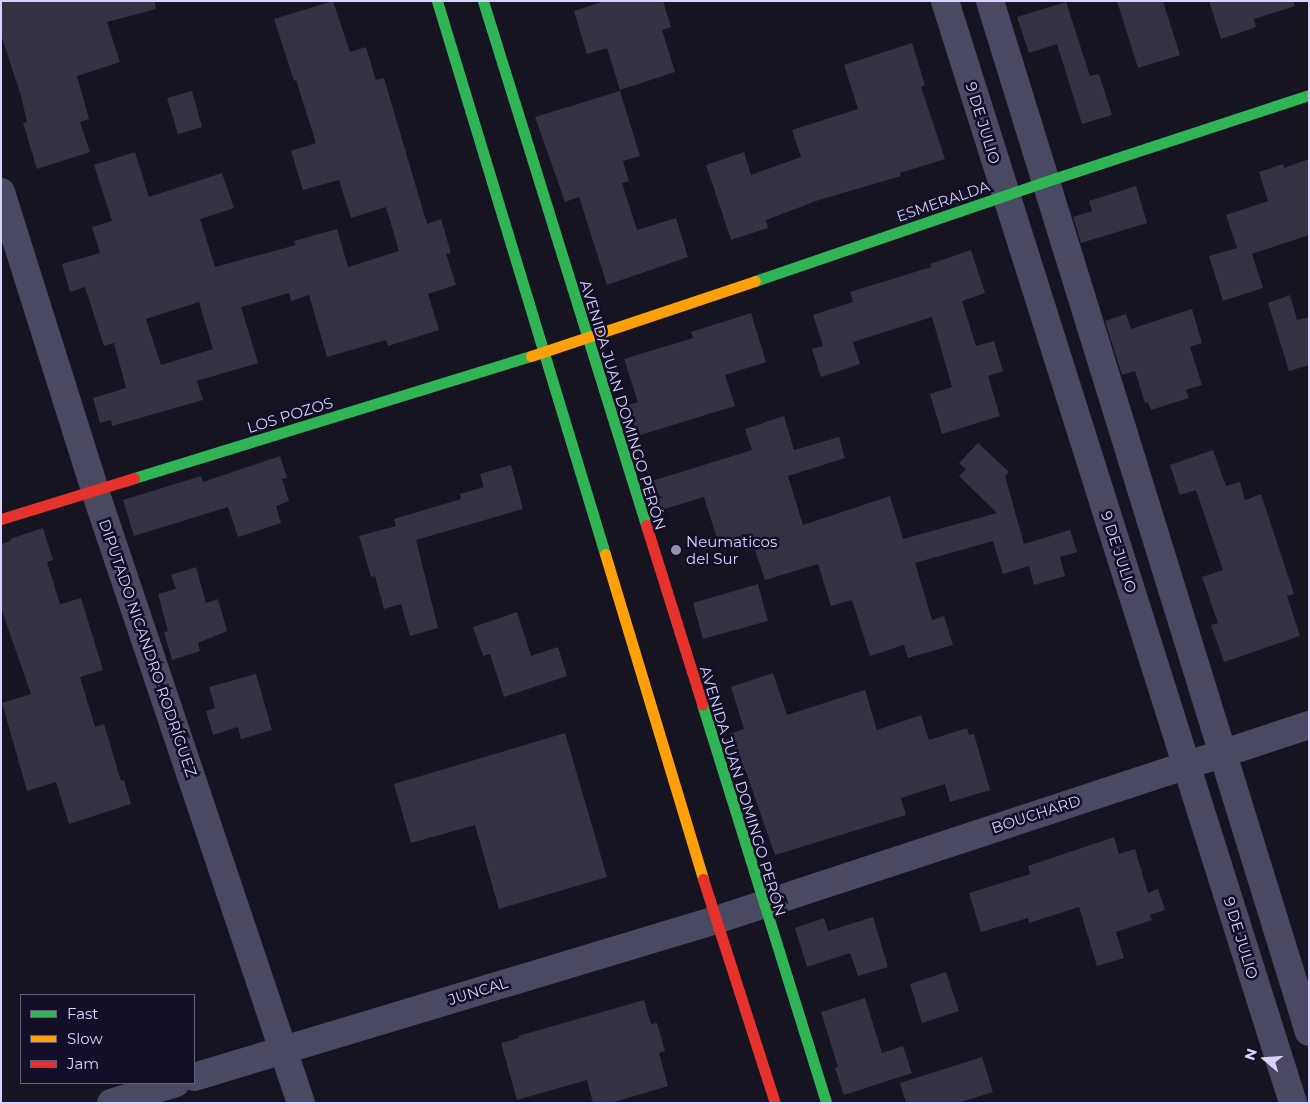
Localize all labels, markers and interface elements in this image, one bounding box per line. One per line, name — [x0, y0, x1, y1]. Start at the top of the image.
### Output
street label: 9 DE JULIO — [962, 80, 1004, 166]
street label: ESMERALDA — [894, 177, 992, 225]
street label: AVENIDA JUAN DOMINGO PERÓN — [576, 278, 670, 532]
street label: LOS POZOS — [245, 393, 335, 437]
street label: 9 DE JULIO — [1097, 509, 1141, 595]
street label: DIPUTADO NICANDRO RODRÍGUEZ — [95, 517, 201, 779]
place label: Neumaticos del Sur — [686, 532, 777, 567]
marker: Neumaticos del Sur — [670, 544, 682, 556]
street label: AVENIDA JUAN DOMINGO PERÓN — [696, 664, 790, 918]
street label: BOUCHARD — [989, 791, 1083, 837]
street label: 9 DE JULIO — [1220, 895, 1262, 981]
street label: JUNCAL — [446, 973, 510, 1009]
legend — [20, 994, 195, 1084]
text: Fast — [67, 1004, 98, 1023]
text: Slow — [67, 1029, 103, 1048]
north arrow — [1240, 1034, 1290, 1084]
text: N — [1240, 1046, 1261, 1063]
text: Jam — [67, 1054, 99, 1073]

